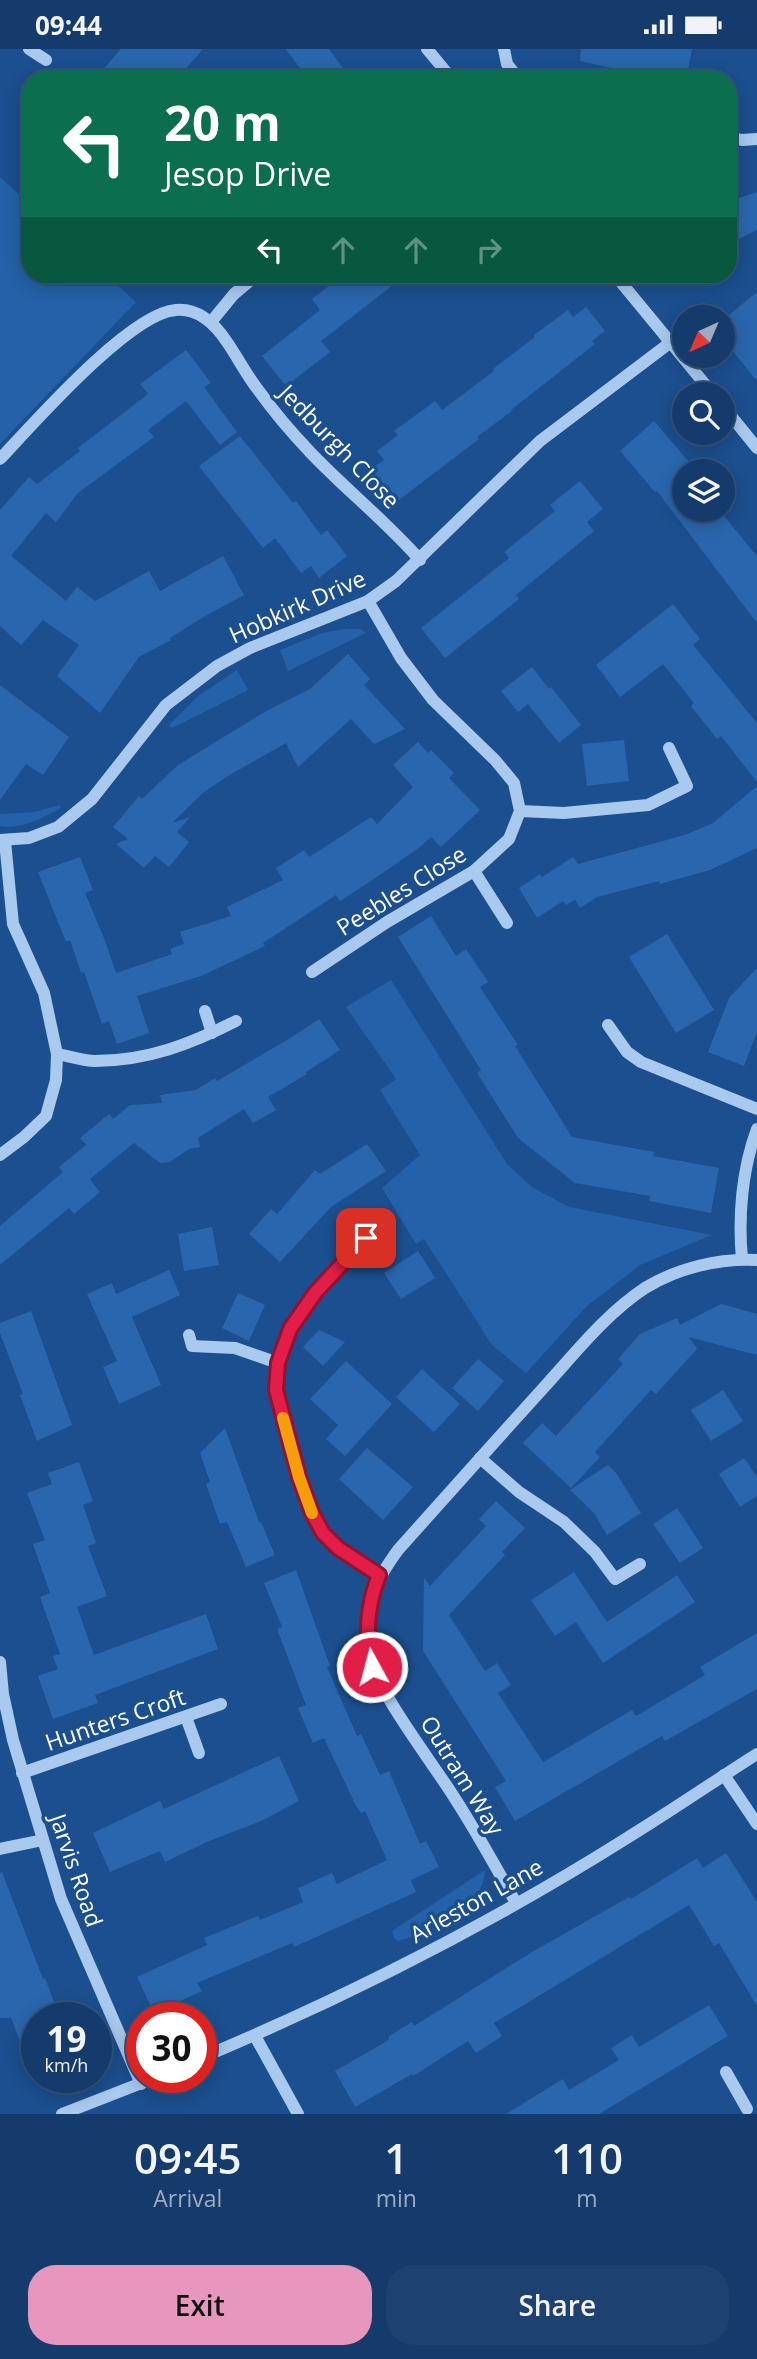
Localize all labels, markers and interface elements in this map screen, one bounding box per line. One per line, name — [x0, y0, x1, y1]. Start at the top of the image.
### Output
text: 09:44 — [35, 7, 102, 43]
text: 20 m — [164, 89, 281, 155]
icon: left — [49, 98, 140, 189]
text: Jesop Drive — [164, 152, 331, 195]
icon: left — [251, 231, 289, 269]
icon: ahead — [324, 231, 362, 269]
icon: ahead — [397, 231, 435, 269]
icon: right — [470, 231, 508, 269]
north arrow — [672, 305, 735, 367]
map controls — [672, 305, 735, 522]
street label: Jedburgh Close — [271, 375, 408, 515]
button: search — [672, 382, 735, 445]
button: layers — [672, 459, 735, 522]
street label: Hobkirk Drive — [224, 562, 370, 650]
street label: Peebles Close — [330, 837, 472, 943]
pin — [336, 1208, 396, 1268]
icon: arrive — [347, 1219, 385, 1257]
position arrow — [335, 1630, 409, 1704]
street label: Hunters Croft — [41, 1680, 189, 1758]
street label: Outram Way — [414, 1709, 513, 1841]
street label: Jarvis Road — [42, 1807, 111, 1931]
street label: Arleston Lane — [404, 1850, 548, 1950]
speed limit sign: 30 — [126, 2002, 217, 2093]
text: 19 — [46, 2015, 87, 2062]
text: km/h — [45, 2053, 88, 2077]
text: 09:45 — [134, 2129, 242, 2186]
text: 1 — [384, 2129, 408, 2186]
text: 110 — [551, 2129, 623, 2186]
text: Arrival — [153, 2182, 222, 2214]
text: min — [376, 2182, 417, 2214]
text: m — [576, 2182, 598, 2214]
button: Exit — [28, 2265, 372, 2345]
button: Share — [386, 2265, 729, 2345]

